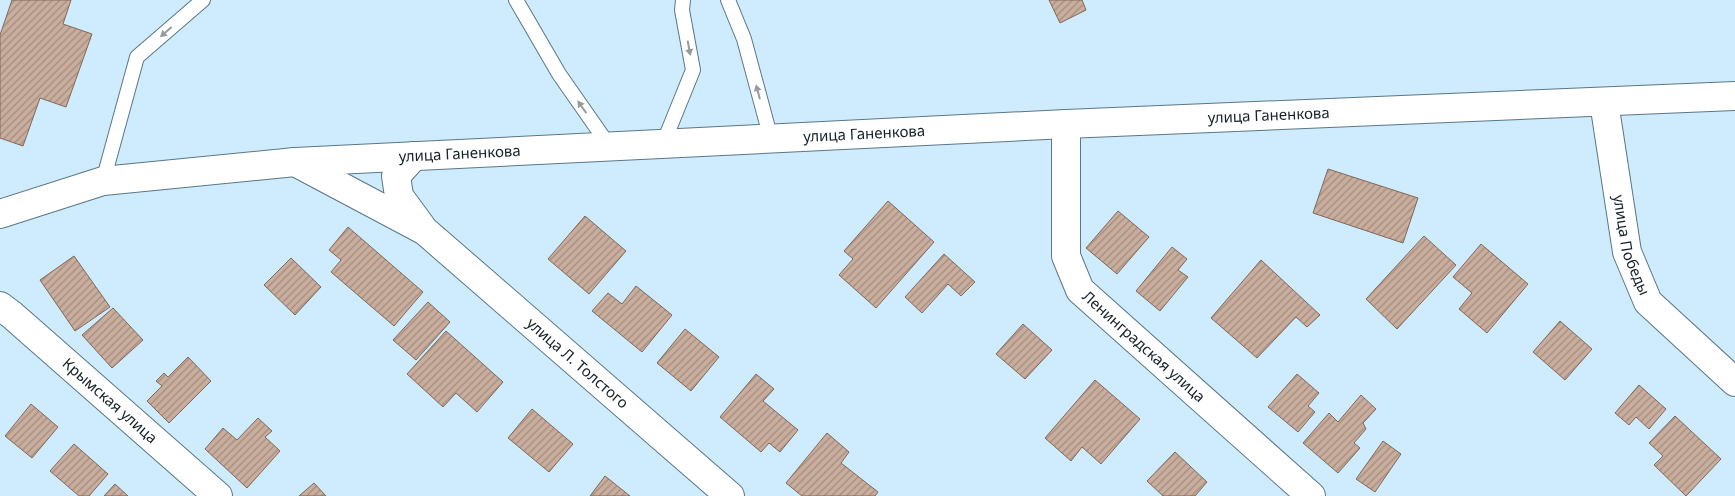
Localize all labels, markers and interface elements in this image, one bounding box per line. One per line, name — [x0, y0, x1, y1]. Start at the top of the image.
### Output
one-way arrow — [160, 26, 173, 37]
one-way arrow — [685, 41, 693, 57]
one-way arrow — [754, 84, 762, 99]
one-way arrow — [577, 100, 587, 113]
street label: улица Ганенкова — [1207, 102, 1330, 127]
street label: улица Ганенкова — [803, 120, 926, 146]
street label: улица Ганенкова — [398, 140, 521, 166]
street label: улица Победы — [1609, 193, 1655, 298]
street label: Ленинградская улица — [1079, 286, 1210, 406]
street label: улица Л. Толстого — [523, 313, 633, 412]
street label: Крымская улица — [59, 353, 162, 447]

